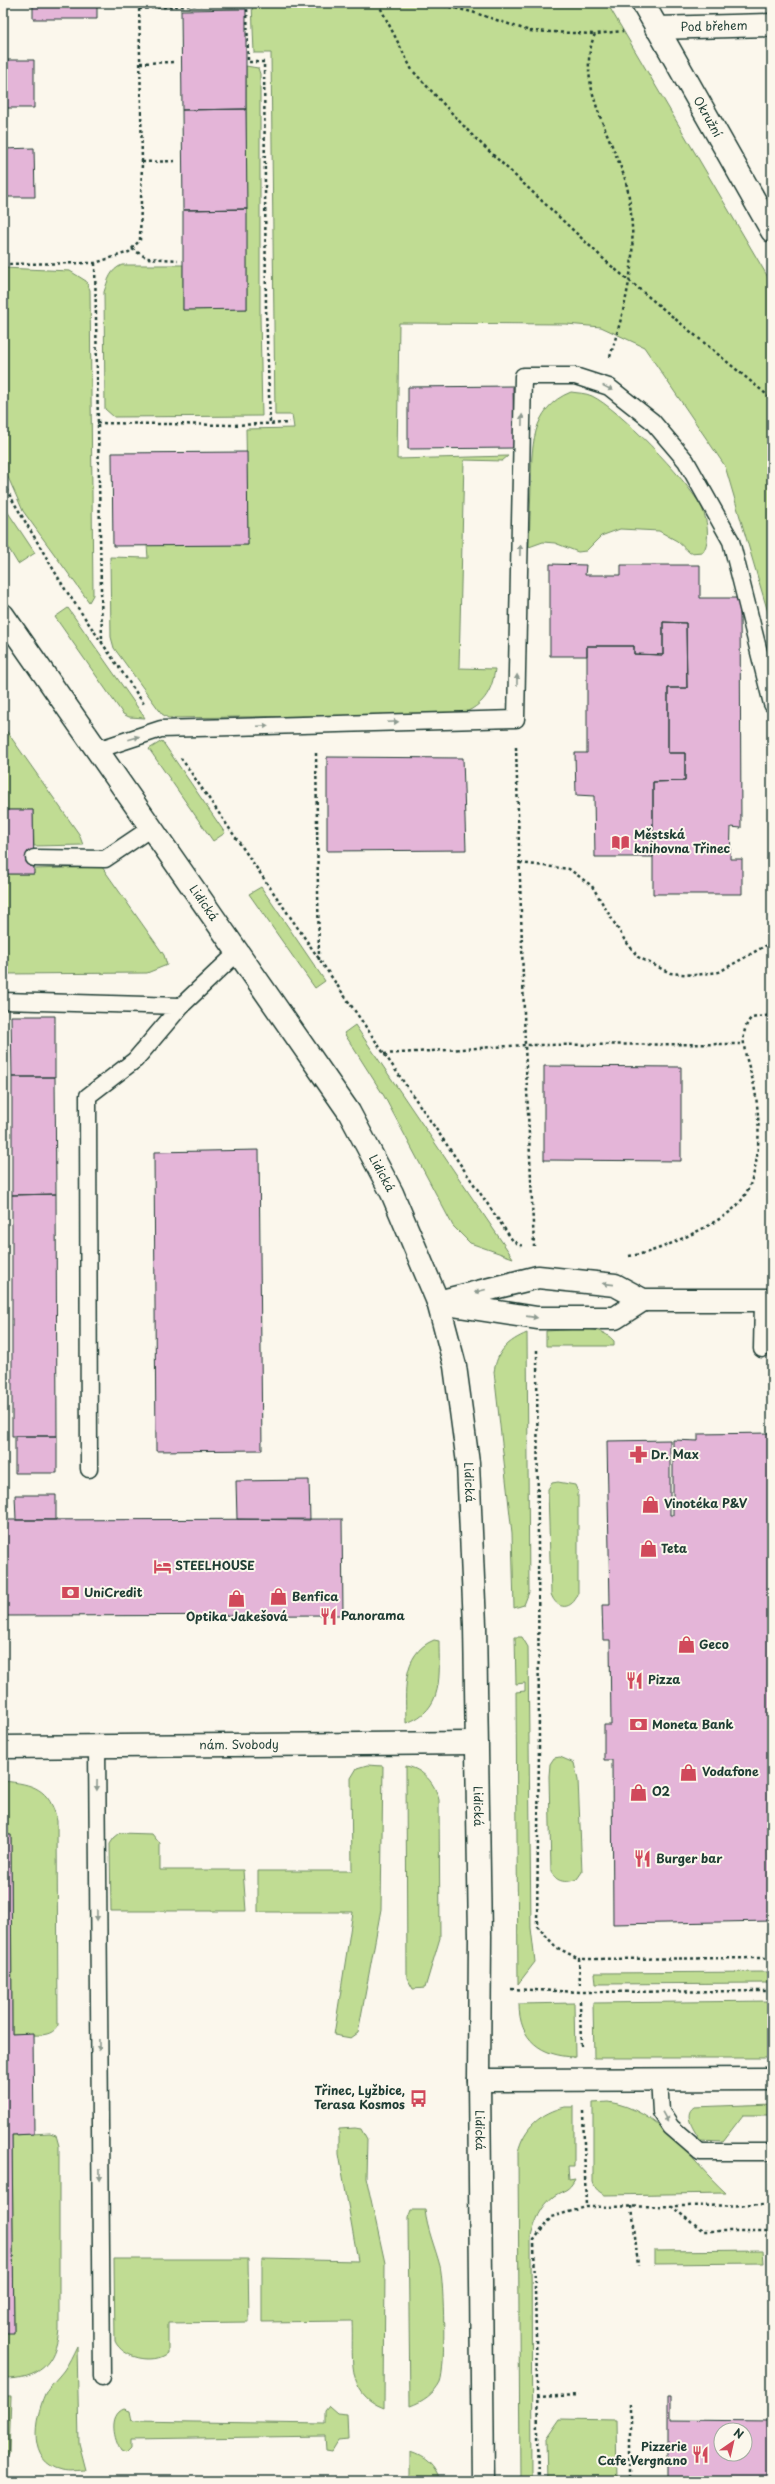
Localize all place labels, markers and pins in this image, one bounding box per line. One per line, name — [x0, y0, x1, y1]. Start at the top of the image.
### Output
place label: Městská knihovna Třinec — [634, 825, 731, 857]
library icon: Městská knihovna Třinec — [611, 832, 631, 852]
pharmacy icon: Dr. Max — [628, 1445, 648, 1465]
place label: Dr. Max — [651, 1445, 699, 1463]
shop icon: Vinotéka P&V — [641, 1494, 661, 1514]
place label: Vinotéka P&V — [664, 1494, 748, 1512]
shop icon: Teta — [638, 1539, 658, 1559]
place label: Teta — [661, 1539, 687, 1557]
hotel icon: STEELHOUSE — [152, 1556, 172, 1576]
place label: STEELHOUSE — [175, 1556, 255, 1574]
bank icon: UniCredit — [61, 1583, 81, 1603]
place label: UniCredit — [84, 1583, 143, 1601]
shop icon: Benfica — [269, 1587, 289, 1607]
place label: Benfica — [292, 1587, 339, 1605]
shop icon: Optika Jakešová — [227, 1588, 247, 1608]
restaurant icon: Panorama — [318, 1606, 338, 1626]
place label: Panorama — [341, 1606, 406, 1624]
place label: Optika Jakešová — [186, 1607, 289, 1625]
shop icon: Geco — [676, 1635, 696, 1655]
place label: Geco — [699, 1635, 729, 1653]
restaurant icon: Pizza — [625, 1670, 645, 1690]
place label: Pizza — [648, 1670, 680, 1688]
bank icon: Moneta Bank — [629, 1715, 649, 1735]
place label: Moneta Bank — [652, 1715, 734, 1733]
shop icon: Vodafone — [679, 1762, 699, 1782]
place label: Vodafone — [702, 1762, 759, 1780]
shop icon: O2 — [629, 1782, 649, 1802]
place label: O2 — [652, 1782, 671, 1800]
restaurant icon: Burger bar — [633, 1849, 653, 1869]
place label: Burger bar — [656, 1849, 723, 1867]
place label: Třinec, Lyžbice, Terasa Kosmos — [314, 2081, 405, 2113]
bus stop icon: Třinec, Lyžbice, Terasa Kosmos — [408, 2088, 428, 2108]
place label: Pizzerie Cafe Vergnano — [598, 2437, 687, 2469]
restaurant icon: Pizzerie Cafe Vergnano — [690, 2444, 710, 2464]

